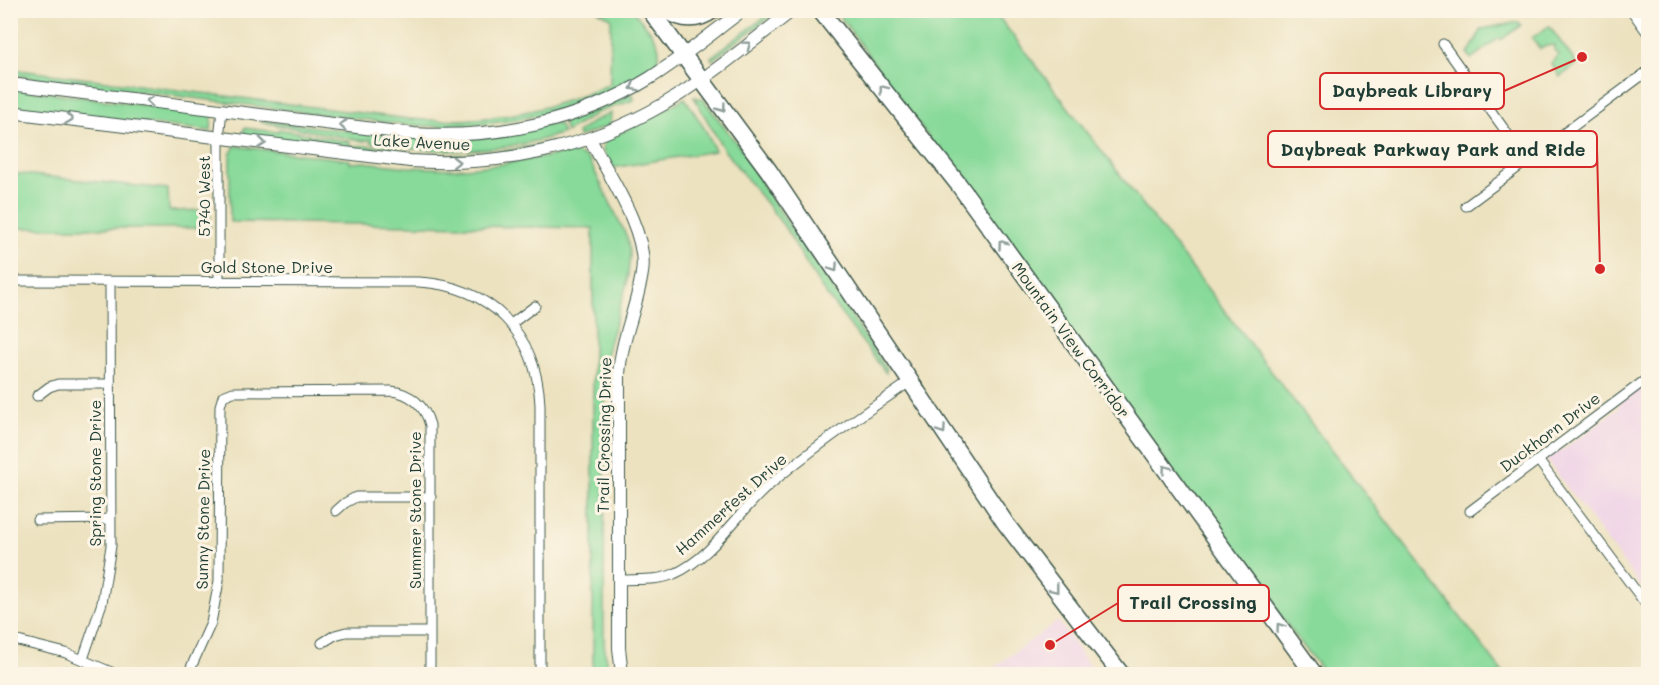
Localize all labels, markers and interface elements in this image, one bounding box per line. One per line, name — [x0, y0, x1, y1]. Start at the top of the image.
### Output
one-way arrow — [740, 41, 751, 52]
callout: Daybreak Library — [1320, 73, 1504, 109]
text: Daybreak Library — [1332, 78, 1492, 102]
one-way arrow — [630, 80, 640, 91]
one-way arrow — [879, 85, 890, 96]
one-way arrow — [145, 95, 154, 108]
one-way arrow — [714, 102, 725, 113]
one-way arrow — [64, 113, 73, 125]
one-way arrow — [339, 120, 348, 132]
street label: Lake Avenue — [373, 128, 471, 155]
callout: Daybreak Parkway Park and Ride — [1268, 131, 1597, 167]
one-way arrow — [257, 137, 267, 149]
text: Daybreak Parkway Park and Ride — [1281, 137, 1586, 161]
street label: 5740 West — [193, 155, 214, 237]
one-way arrow — [451, 156, 460, 168]
one-way arrow — [998, 239, 1009, 250]
street label: Gold Stone Drive — [201, 256, 333, 277]
street label: Mountain View Corridor — [1008, 258, 1135, 422]
one-way arrow — [827, 261, 838, 272]
street label: Trail Crossing Drive — [592, 357, 615, 513]
street label: Duckhorn Drive — [1495, 387, 1604, 476]
street label: Spring Stone Drive — [84, 400, 105, 546]
one-way arrow — [935, 423, 946, 434]
street label: Summer Stone Drive — [404, 431, 425, 589]
street label: Sunny Stone Drive — [191, 448, 214, 590]
street label: Hammerfest Drive — [670, 448, 791, 559]
one-way arrow — [1162, 465, 1173, 476]
one-way arrow — [1048, 582, 1059, 593]
callout: Trail Crossing — [1118, 585, 1269, 621]
text: Trail Crossing — [1129, 590, 1257, 614]
one-way arrow — [1276, 623, 1287, 634]

